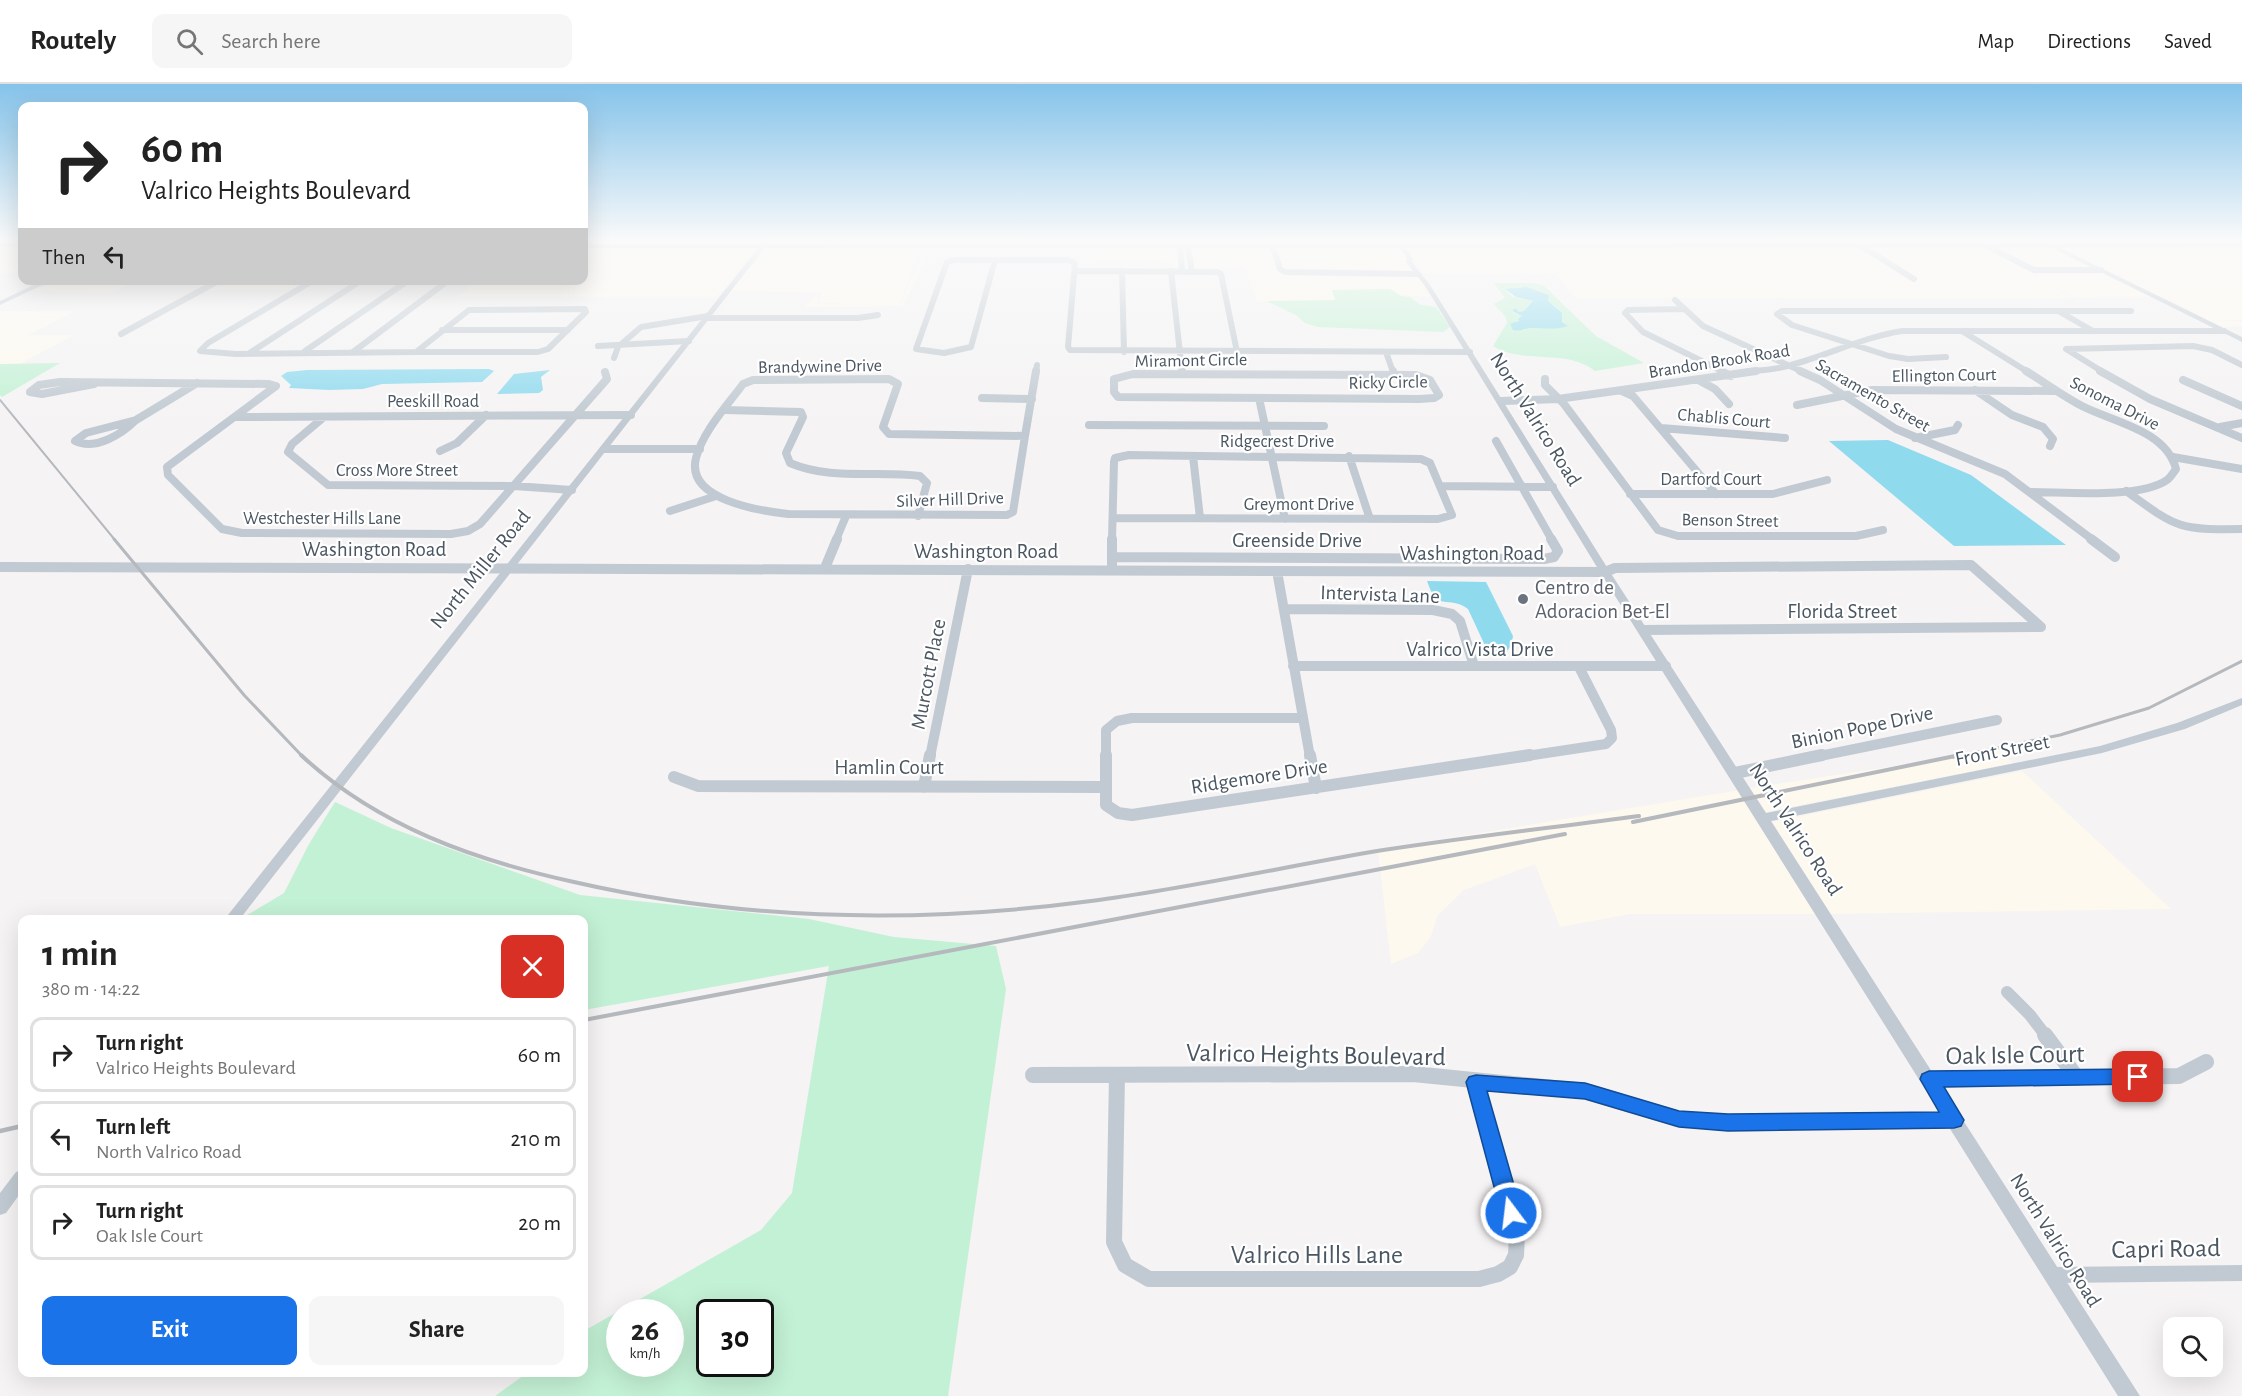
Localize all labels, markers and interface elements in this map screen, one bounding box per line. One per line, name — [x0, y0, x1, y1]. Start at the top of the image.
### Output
search box — [152, 14, 572, 68]
icon: search — [173, 25, 206, 58]
text: Routely — [30, 27, 116, 55]
text: Search here — [221, 30, 321, 52]
text: Map — [1978, 31, 2014, 52]
text: Directions — [2047, 31, 2131, 52]
text: Saved — [2164, 31, 2212, 52]
icon: right — [42, 126, 120, 204]
text: 60 m — [141, 128, 223, 170]
text: Valrico Heights Boulevard — [141, 177, 411, 204]
icon: left — [98, 240, 131, 273]
text: Then — [42, 246, 86, 268]
street label: Brandon Brook Road — [1647, 342, 1791, 382]
street label: North Valrico Road — [1486, 349, 1585, 490]
street label: Miramont Circle — [1135, 351, 1247, 371]
street label: Sacramento Street — [1812, 356, 1933, 436]
street label: Brandywine Drive — [758, 357, 882, 377]
street label: Ellington Court — [1891, 366, 1997, 386]
street label: Ricky Circle — [1348, 373, 1428, 393]
street label: Sonoma Drive — [2067, 374, 2162, 434]
street label: Peeskill Road — [387, 393, 479, 411]
street label: Chablis Court — [1677, 406, 1771, 432]
street label: Ridgecrest Drive — [1220, 433, 1334, 451]
street label: Cross More Street — [336, 462, 458, 480]
street label: Dartford Court — [1660, 471, 1762, 489]
street label: Silver Hill Drive — [896, 489, 1004, 511]
street label: Greymont Drive — [1244, 496, 1354, 514]
street label: North Miller Road — [426, 506, 534, 633]
street label: Westchester Hills Lane — [243, 510, 401, 528]
street label: Benson Street — [1681, 511, 1779, 531]
street label: Greenside Drive — [1232, 530, 1362, 551]
street label: Washington Road — [302, 539, 446, 560]
street label: Washington Road — [914, 541, 1058, 562]
street label: Washington Road — [1400, 543, 1544, 564]
place label: Centro de Adoracion Bet-El — [1535, 577, 1670, 622]
street label: Intervista Lane — [1320, 582, 1440, 607]
marker: Centro de Adoracion Bet-El — [1516, 592, 1530, 606]
street label: Florida Street — [1787, 601, 1897, 622]
street label: Murcott Place — [907, 617, 950, 731]
street label: Valrico Vista Drive — [1406, 639, 1554, 660]
street label: Binion Pope Drive — [1789, 702, 1935, 753]
street label: Front Street — [1953, 731, 2051, 770]
street label: Ridgemore Drive — [1189, 755, 1329, 798]
street label: Hamlin Court — [834, 757, 944, 778]
street label: North Valrico Road — [1745, 759, 1846, 899]
button: close — [501, 935, 564, 998]
text: 1 min — [42, 936, 118, 972]
text: 380 m · 14:22 — [42, 979, 140, 999]
text: Turn right — [96, 1032, 183, 1054]
icon: right — [45, 1038, 78, 1071]
street label: Valrico Heights Boulevard — [1186, 1040, 1446, 1070]
street label: Oak Isle Court — [1945, 1041, 2085, 1069]
text: 60 m — [518, 1044, 561, 1066]
pin — [2112, 1051, 2163, 1102]
text: Valrico Heights Boulevard — [96, 1058, 296, 1078]
icon: arrive — [2121, 1060, 2154, 1093]
text: Turn left — [96, 1116, 170, 1138]
icon: left — [45, 1122, 78, 1155]
text: 210 m — [511, 1128, 561, 1150]
text: North Valrico Road — [96, 1142, 242, 1162]
street label: North Valrico Road — [2006, 1170, 2105, 1311]
position arrow — [1479, 1181, 1543, 1245]
text: Turn right — [96, 1200, 183, 1222]
icon: right — [45, 1206, 78, 1239]
text: 20 m — [518, 1212, 561, 1234]
text: Oak Isle Court — [96, 1226, 203, 1246]
street label: Capri Road — [2111, 1235, 2221, 1263]
street label: Valrico Hills Lane — [1231, 1242, 1403, 1268]
button: Exit — [42, 1296, 297, 1365]
button: Share — [309, 1296, 564, 1365]
speed limit sign: 30 — [696, 1299, 774, 1377]
text: 26 — [631, 1316, 659, 1346]
map controls — [2163, 1317, 2223, 1377]
button: search — [2163, 1317, 2223, 1377]
text: km/h — [630, 1346, 660, 1361]

